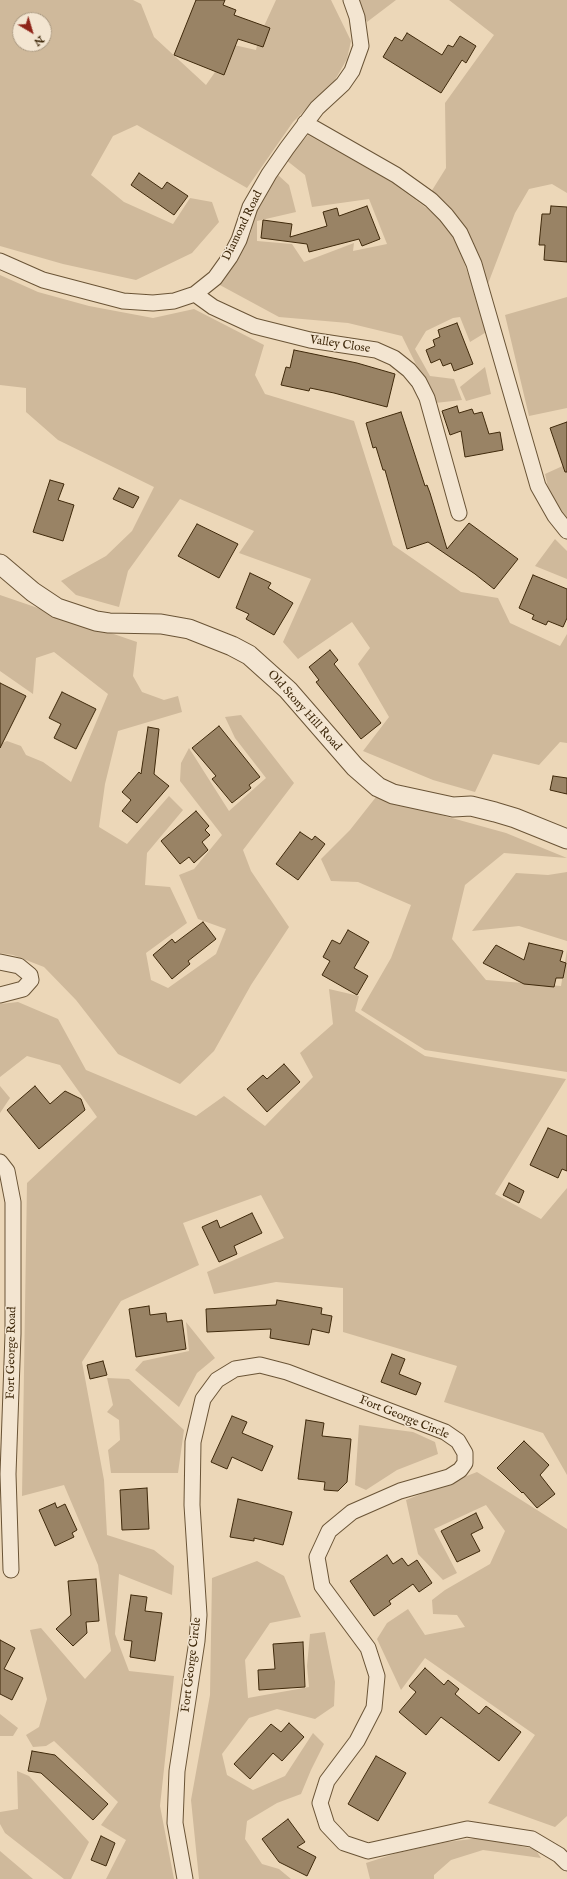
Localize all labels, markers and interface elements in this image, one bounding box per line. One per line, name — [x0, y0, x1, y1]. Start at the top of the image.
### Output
north arrow — [12, 12, 52, 52]
text: N — [31, 32, 47, 49]
street label: Diamond Road — [220, 189, 266, 263]
street label: Valley Close — [309, 333, 371, 357]
street label: Old Stony Hill Road — [264, 668, 344, 754]
street label: Fort George Road — [4, 1307, 20, 1399]
street label: Fort George Circle — [357, 1393, 451, 1443]
street label: Fort George Circle — [179, 1617, 205, 1713]

